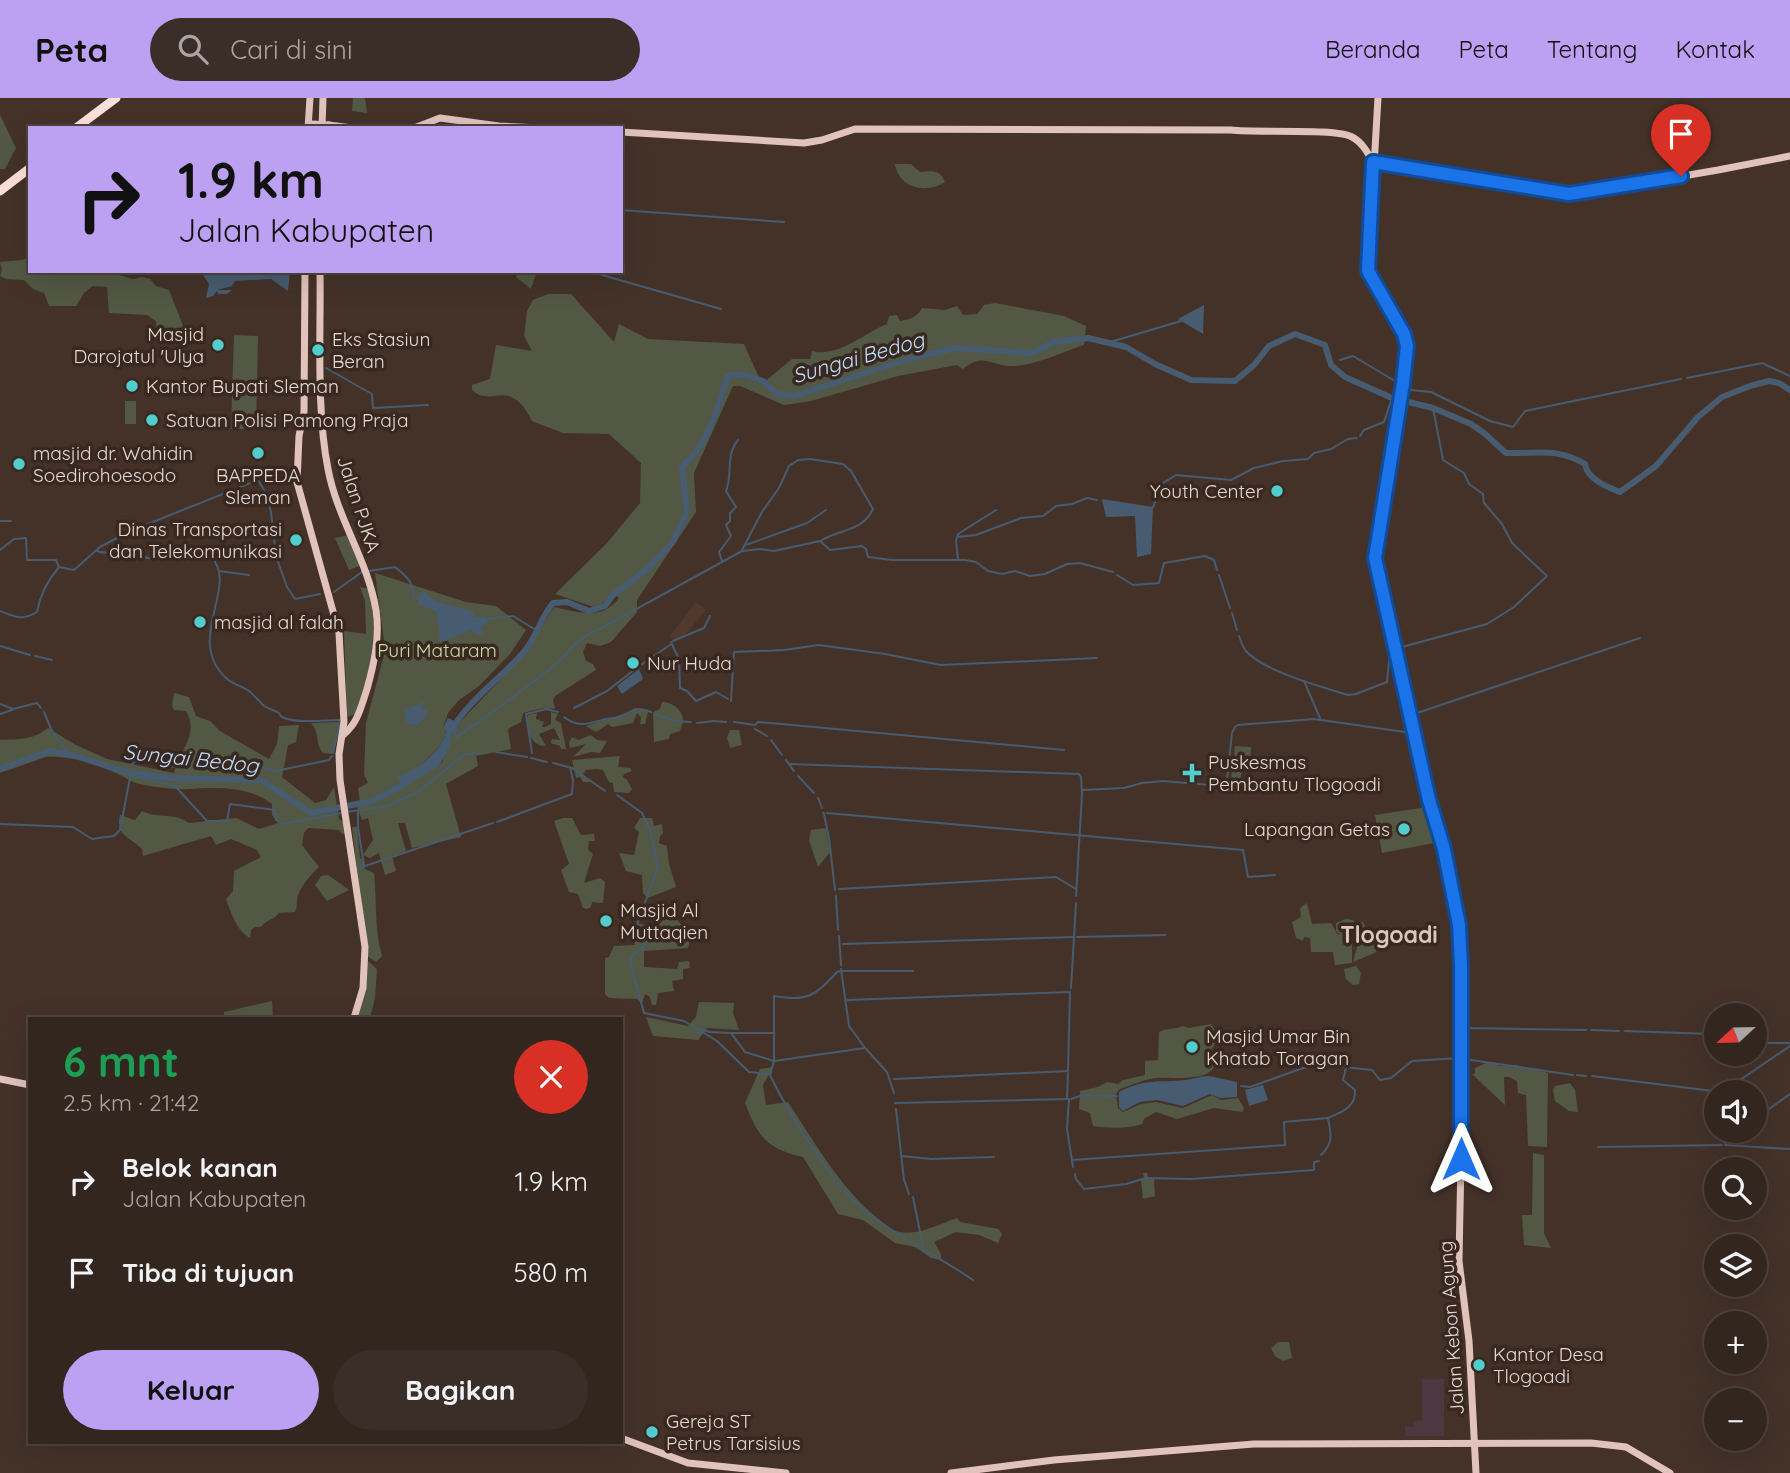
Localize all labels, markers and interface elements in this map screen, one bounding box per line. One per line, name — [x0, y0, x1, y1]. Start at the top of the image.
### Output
search box — [150, 18, 640, 81]
text: Peta — [35, 29, 108, 70]
icon: search — [174, 30, 212, 68]
text: Cari di sini — [230, 33, 352, 66]
text: Beranda — [1325, 34, 1421, 64]
text: Peta — [1459, 34, 1509, 64]
text: Tentang — [1547, 34, 1637, 64]
text: Kontak — [1675, 34, 1755, 64]
pin — [1651, 104, 1711, 176]
icon: arrive — [1662, 115, 1700, 153]
text: 1.9 km — [178, 149, 324, 210]
icon: right — [63, 154, 154, 245]
text: Jalan Kabupaten — [178, 210, 434, 250]
place label: Masjid Darojatul 'Ulya — [73, 322, 204, 368]
water label: Sungai Bedog — [789, 325, 929, 388]
place label: Eks Stasiun Beran — [332, 327, 430, 373]
marker: Masjid Darojatul 'Ulya — [210, 337, 226, 353]
marker: Eks Stasiun Beran — [310, 342, 326, 358]
place label: Kantor Bupati Sleman — [146, 374, 339, 398]
marker: Kantor Bupati Sleman — [124, 378, 140, 394]
place label: Satuan Polisi Pamong Praja — [166, 408, 408, 432]
marker: Satuan Polisi Pamong Praja — [144, 412, 160, 428]
place label: masjid dr. Wahidin Soedirohoesodo — [33, 441, 193, 487]
marker: BAPPEDA Sleman — [250, 445, 266, 461]
street label: Jalan PJKA — [332, 453, 386, 555]
marker: masjid dr. Wahidin Soedirohoesodo — [11, 456, 27, 472]
place label: BAPPEDA Sleman — [216, 463, 300, 509]
place label: Youth Center — [1150, 479, 1264, 503]
marker: Youth Center — [1269, 483, 1285, 499]
place label: Dinas Transportasi dan Telekomunikasi — [109, 517, 282, 563]
marker: Dinas Transportasi dan Telekomunikasi — [288, 532, 304, 548]
place label: masjid al falah — [214, 610, 344, 634]
marker: masjid al falah — [192, 614, 208, 630]
park label: Puri Mataram — [377, 638, 497, 662]
place label: Nur Huda — [647, 651, 732, 675]
marker: Nur Huda — [625, 655, 641, 671]
water label: Sungai Bedog — [122, 738, 262, 778]
place label: Puskesmas Pembantu Tlogoadi — [1208, 750, 1381, 796]
marker: Puskesmas Pembantu Tlogoadi — [1182, 763, 1202, 783]
place label: Lapangan Getas — [1244, 817, 1390, 841]
marker: Lapangan Getas — [1396, 821, 1412, 837]
place label: Masjid Al Muttaqien — [620, 898, 708, 944]
marker: Masjid Al Muttaqien — [598, 913, 614, 929]
district label: Tlogoadi — [1340, 920, 1438, 949]
north arrow — [1704, 1003, 1768, 1066]
map controls — [1704, 1003, 1767, 1451]
place label: Masjid Umar Bin Khatab Toragan — [1206, 1024, 1350, 1070]
text: 6 mnt — [63, 1035, 179, 1088]
marker: Masjid Umar Bin Khatab Toragan — [1184, 1039, 1200, 1055]
button: close — [514, 1040, 588, 1114]
button: sound — [1704, 1080, 1767, 1143]
text: 2.5 km · 21:42 — [63, 1088, 199, 1117]
position arrow — [1424, 1122, 1498, 1196]
text: Belok kanan — [122, 1151, 278, 1184]
button: search — [1704, 1157, 1767, 1220]
icon: right — [63, 1163, 101, 1201]
text: 1.9 km — [514, 1165, 588, 1198]
text: Jalan Kabupaten — [122, 1184, 306, 1213]
button: layers — [1704, 1234, 1767, 1297]
street label: Jalan Kebon Agung — [1433, 1240, 1469, 1416]
icon: arrive — [63, 1254, 101, 1292]
text: Tiba di tujuan — [122, 1256, 294, 1289]
text: 580 m — [514, 1256, 588, 1289]
button: + — [1704, 1311, 1767, 1374]
place label: Kantor Desa Tlogoadi — [1493, 1342, 1604, 1388]
button: Keluar — [63, 1350, 319, 1430]
button: Bagikan — [333, 1350, 588, 1430]
marker: Kantor Desa Tlogoadi — [1471, 1357, 1487, 1373]
button: − — [1704, 1388, 1767, 1451]
place label: Gereja ST Petrus Tarsisius — [666, 1409, 801, 1455]
marker: Gereja ST Petrus Tarsisius — [644, 1424, 660, 1440]

